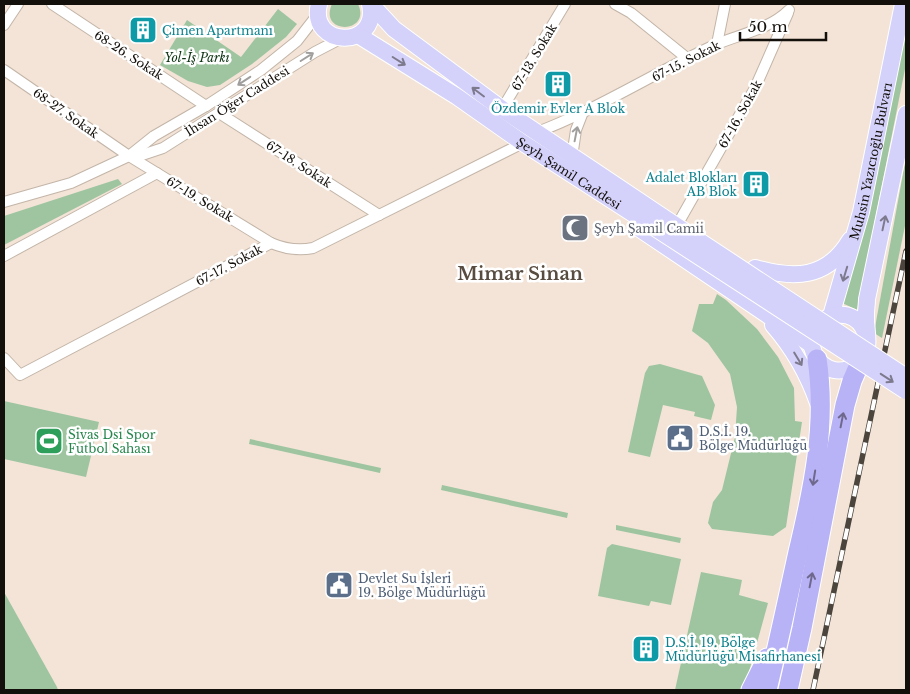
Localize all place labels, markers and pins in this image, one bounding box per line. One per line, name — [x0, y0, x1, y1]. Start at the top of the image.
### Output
building icon: Çimen Apartmanı — [128, 15, 158, 45]
place label: Çimen Apartmanı — [162, 23, 273, 38]
building icon: Özdemir Evler A Blok — [543, 69, 573, 99]
place label: Özdemir Evler A Blok — [491, 100, 626, 116]
building icon: Adalet Blokları AB Blok — [741, 169, 771, 199]
place label: Adalet Blokları AB Blok — [645, 170, 738, 199]
mosque icon: Şeyh Şamil Camii — [560, 213, 590, 243]
place label: Şeyh Şamil Camii — [594, 221, 704, 236]
public building icon: D.S.İ. 19. Bölge Müdürlüğü — [665, 423, 695, 453]
place label: D.S.İ. 19. Bölge Müdürlüğü — [699, 423, 807, 453]
sports icon: Sivas Dsi Spor Futbol Sahası — [34, 426, 64, 456]
place label: Sivas Dsi Spor Futbol Sahası — [68, 427, 156, 456]
public building icon: Devlet Su İşleri 19. Bölge Müdürlüğü — [324, 570, 354, 600]
place label: Devlet Su İşleri 19. Bölge Müdürlüğü — [358, 570, 486, 600]
building icon: D.S.İ. 19. Bölge Müdürlüğü Misafirhanesi — [631, 634, 661, 664]
place label: D.S.İ. 19. Bölge Müdürlüğü Misafirhanesi — [665, 634, 821, 664]

